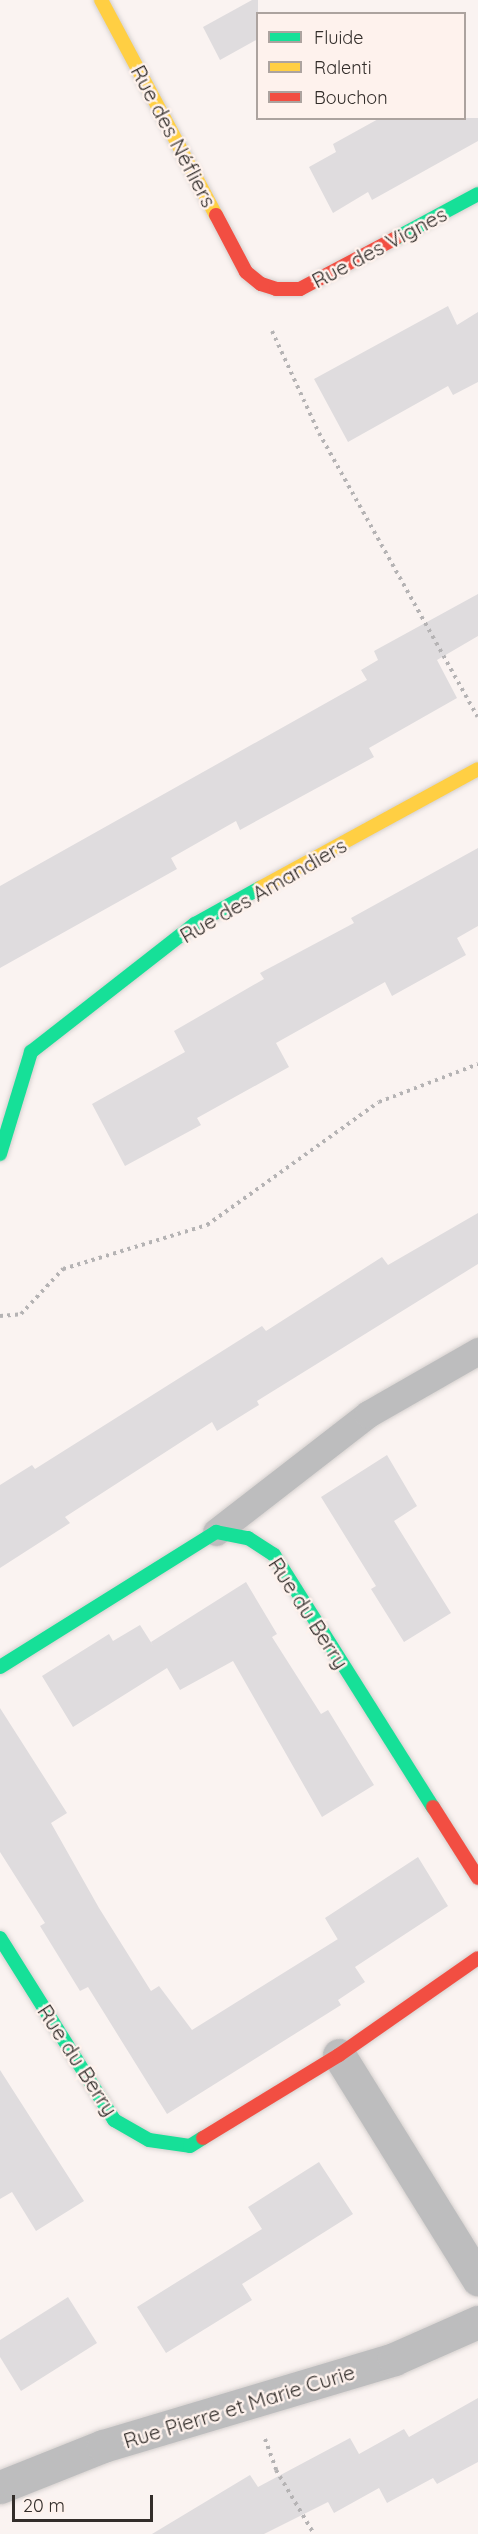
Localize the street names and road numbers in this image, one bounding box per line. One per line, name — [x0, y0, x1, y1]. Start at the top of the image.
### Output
street label: Rue des Néfliers — [126, 61, 222, 211]
street label: Rue des Vignes — [307, 201, 451, 293]
street label: Rue des Amandiers — [175, 832, 351, 948]
street label: Rue du Berry — [264, 1553, 354, 1673]
street label: Rue du Berry — [33, 2000, 123, 2120]
street label: Rue Pierre et Marie Curie — [120, 2359, 358, 2453]

